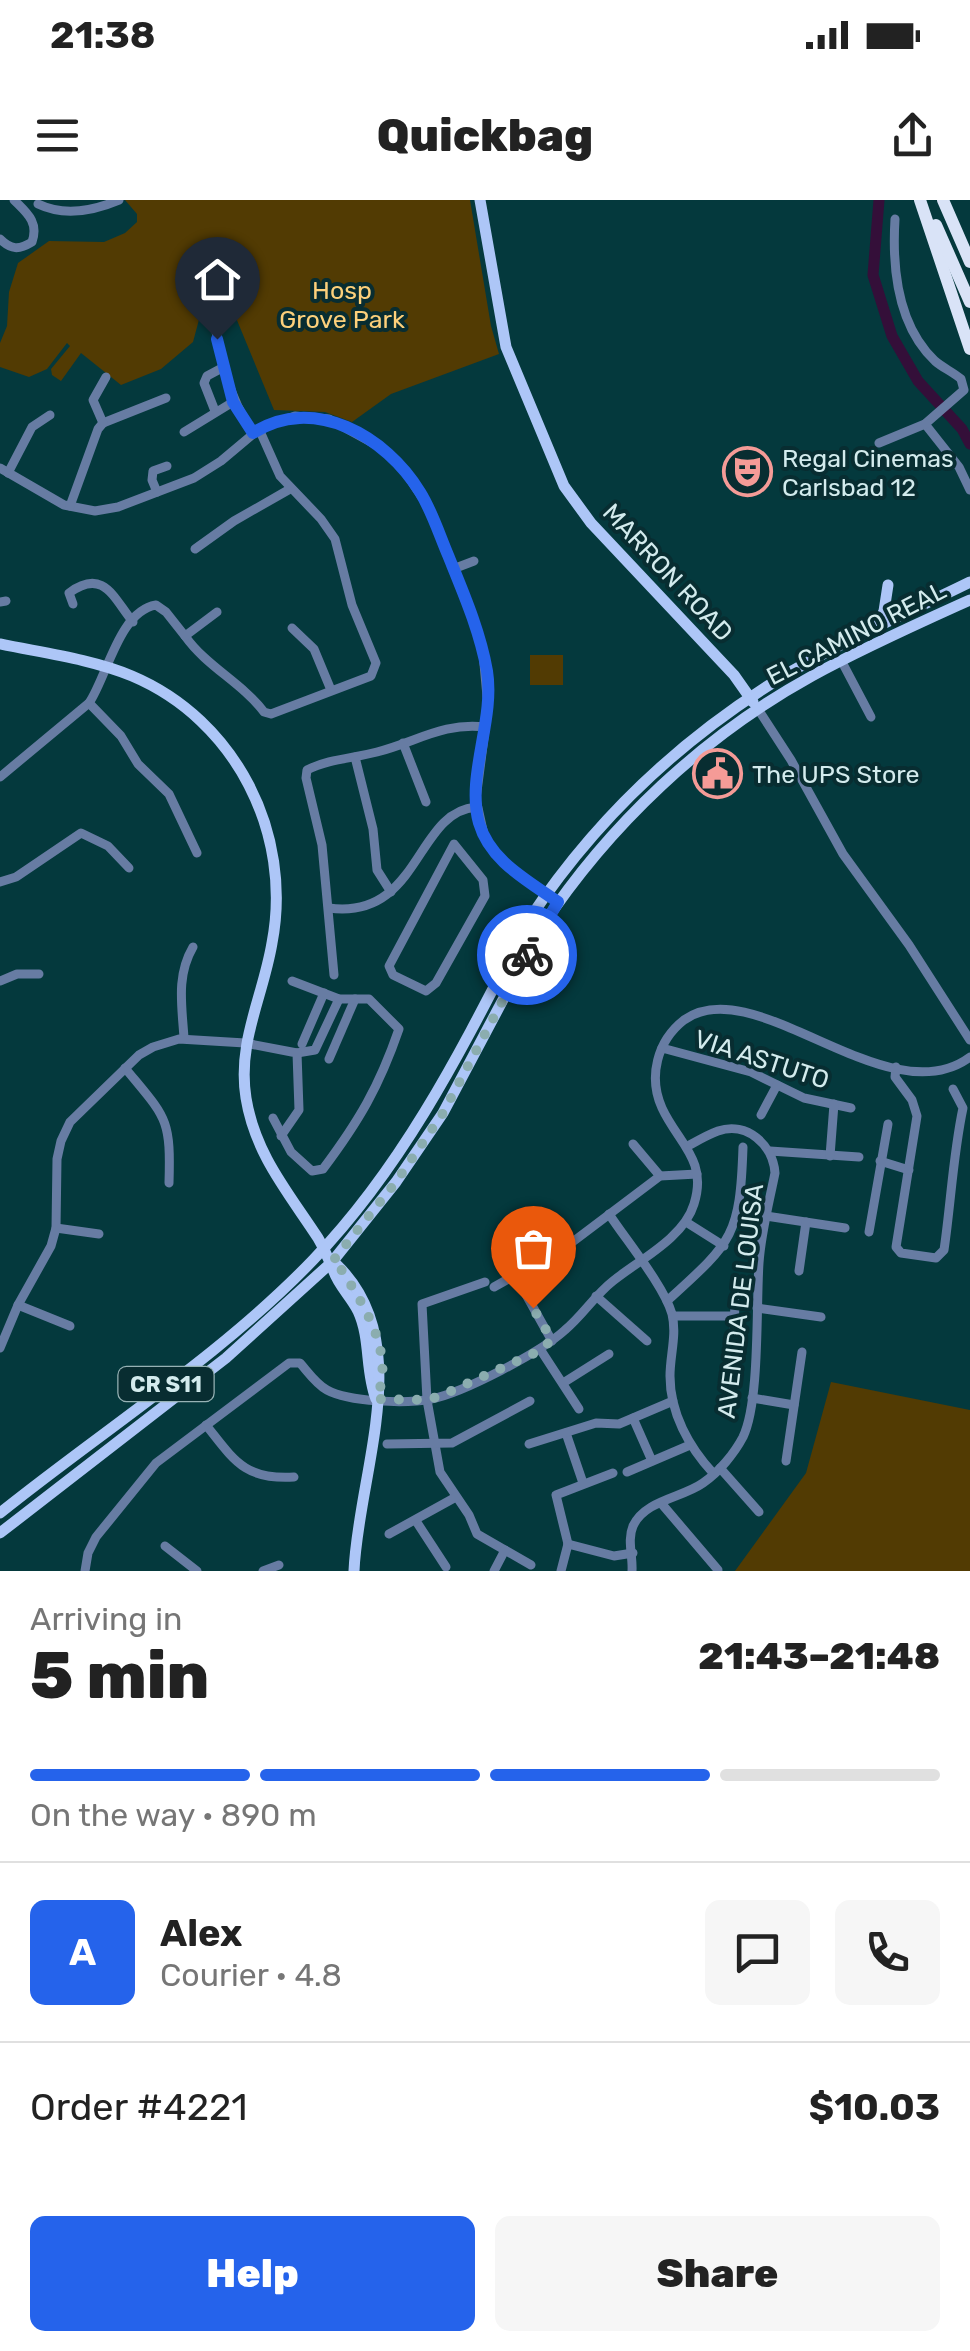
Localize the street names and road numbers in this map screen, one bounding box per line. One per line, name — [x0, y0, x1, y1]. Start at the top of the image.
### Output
street label: MARRON ROAD — [597, 498, 738, 647]
street label: EL CAMINO REAL — [762, 576, 951, 691]
street label: VIA ASTUTO — [691, 1024, 833, 1095]
street label: AVENIDA DE LOUISA — [712, 1182, 769, 1420]
road number: CR S11 — [119, 1367, 214, 1401]

